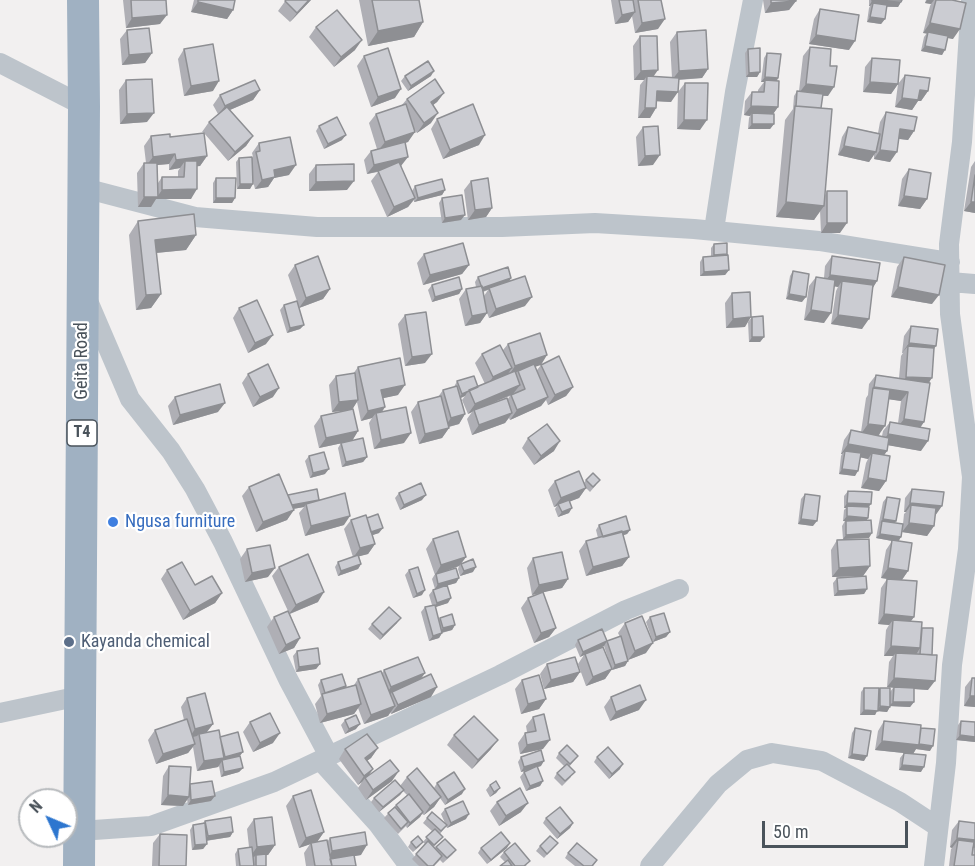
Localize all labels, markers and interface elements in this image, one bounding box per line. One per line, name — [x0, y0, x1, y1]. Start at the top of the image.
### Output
street label: Geita Road — [71, 322, 93, 400]
road number: T4 — [67, 420, 97, 446]
place label: Ngusa furniture — [125, 511, 235, 533]
marker: Ngusa furniture — [106, 515, 120, 529]
place label: Kayanda chemical — [81, 631, 210, 653]
marker: Kayanda chemical — [62, 635, 76, 649]
north arrow — [18, 788, 78, 848]
text: N — [26, 796, 46, 817]
scale bar — [765, 809, 910, 847]
text: 50 m — [773, 821, 808, 842]

